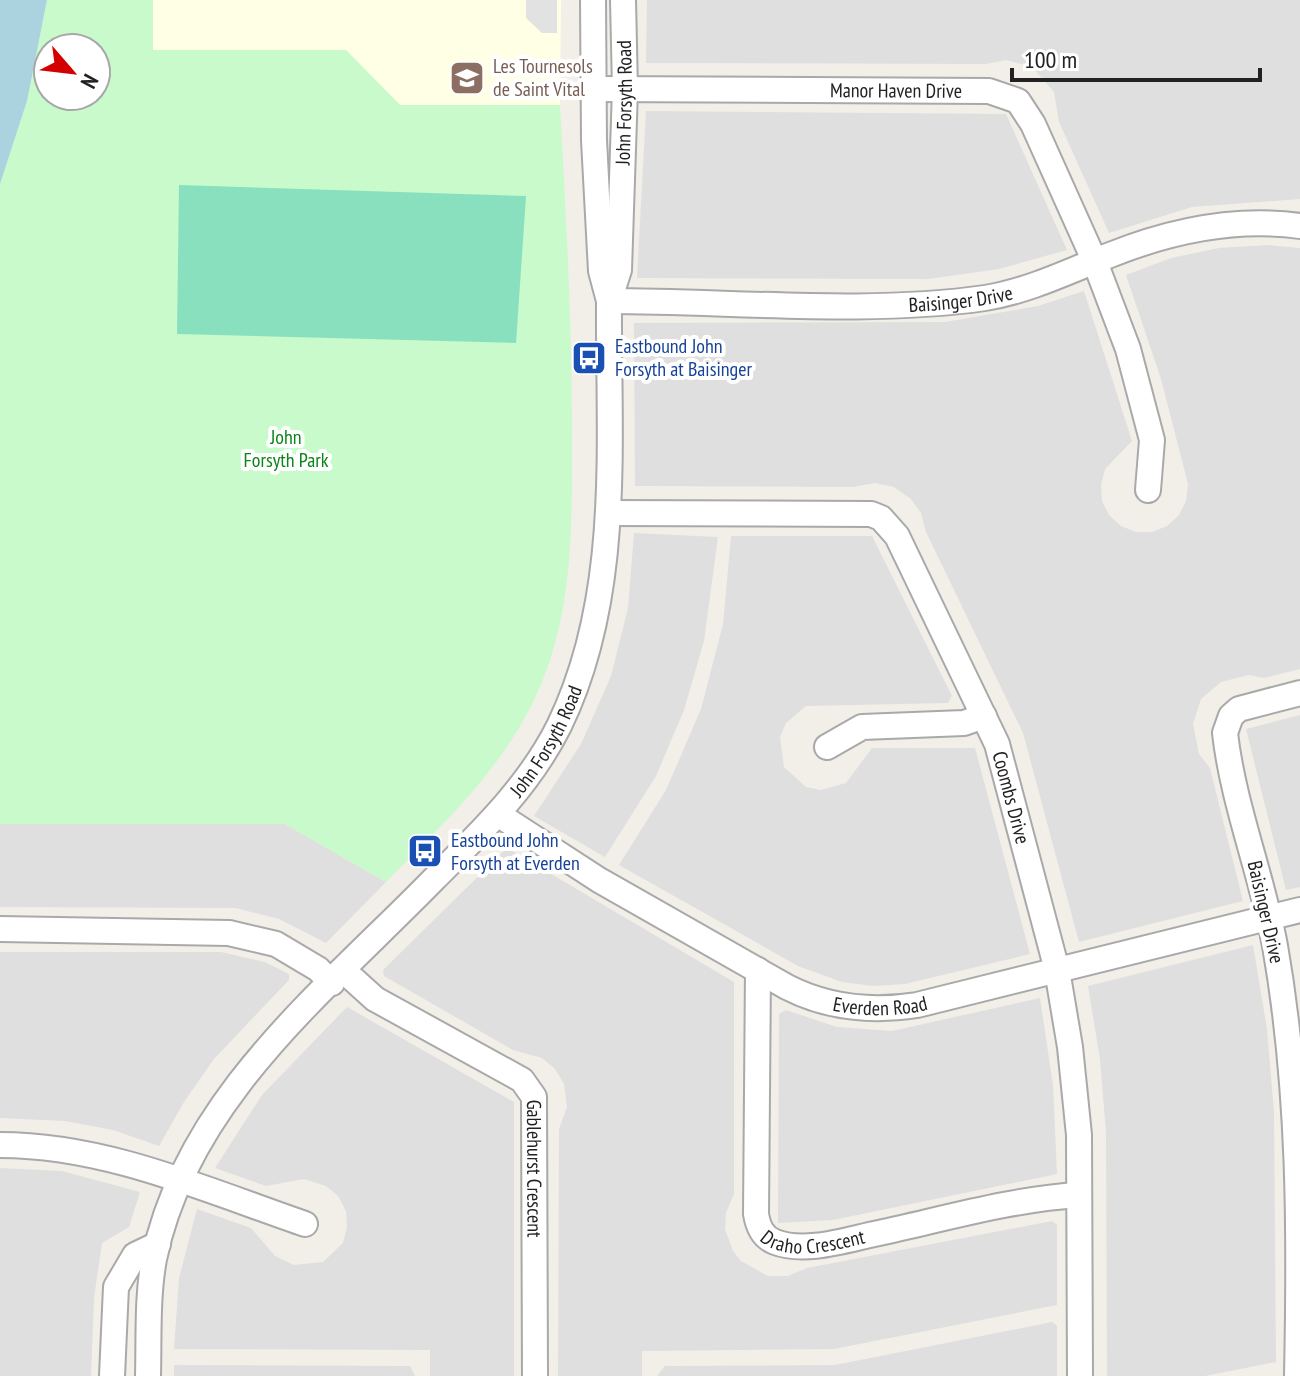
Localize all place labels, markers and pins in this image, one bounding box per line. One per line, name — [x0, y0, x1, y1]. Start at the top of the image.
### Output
place label: Les Tournesols de Saint Vital — [493, 53, 593, 102]
school or university icon: Les Tournesols de Saint Vital — [448, 59, 486, 97]
place label: Eastbound John Forsyth at Baisinger — [615, 333, 752, 382]
bus stop icon: Eastbound John Forsyth at Baisinger — [570, 339, 608, 377]
place label: Eastbound John Forsyth at Everden — [451, 827, 580, 876]
bus stop icon: Eastbound John Forsyth at Everden — [406, 832, 444, 870]

